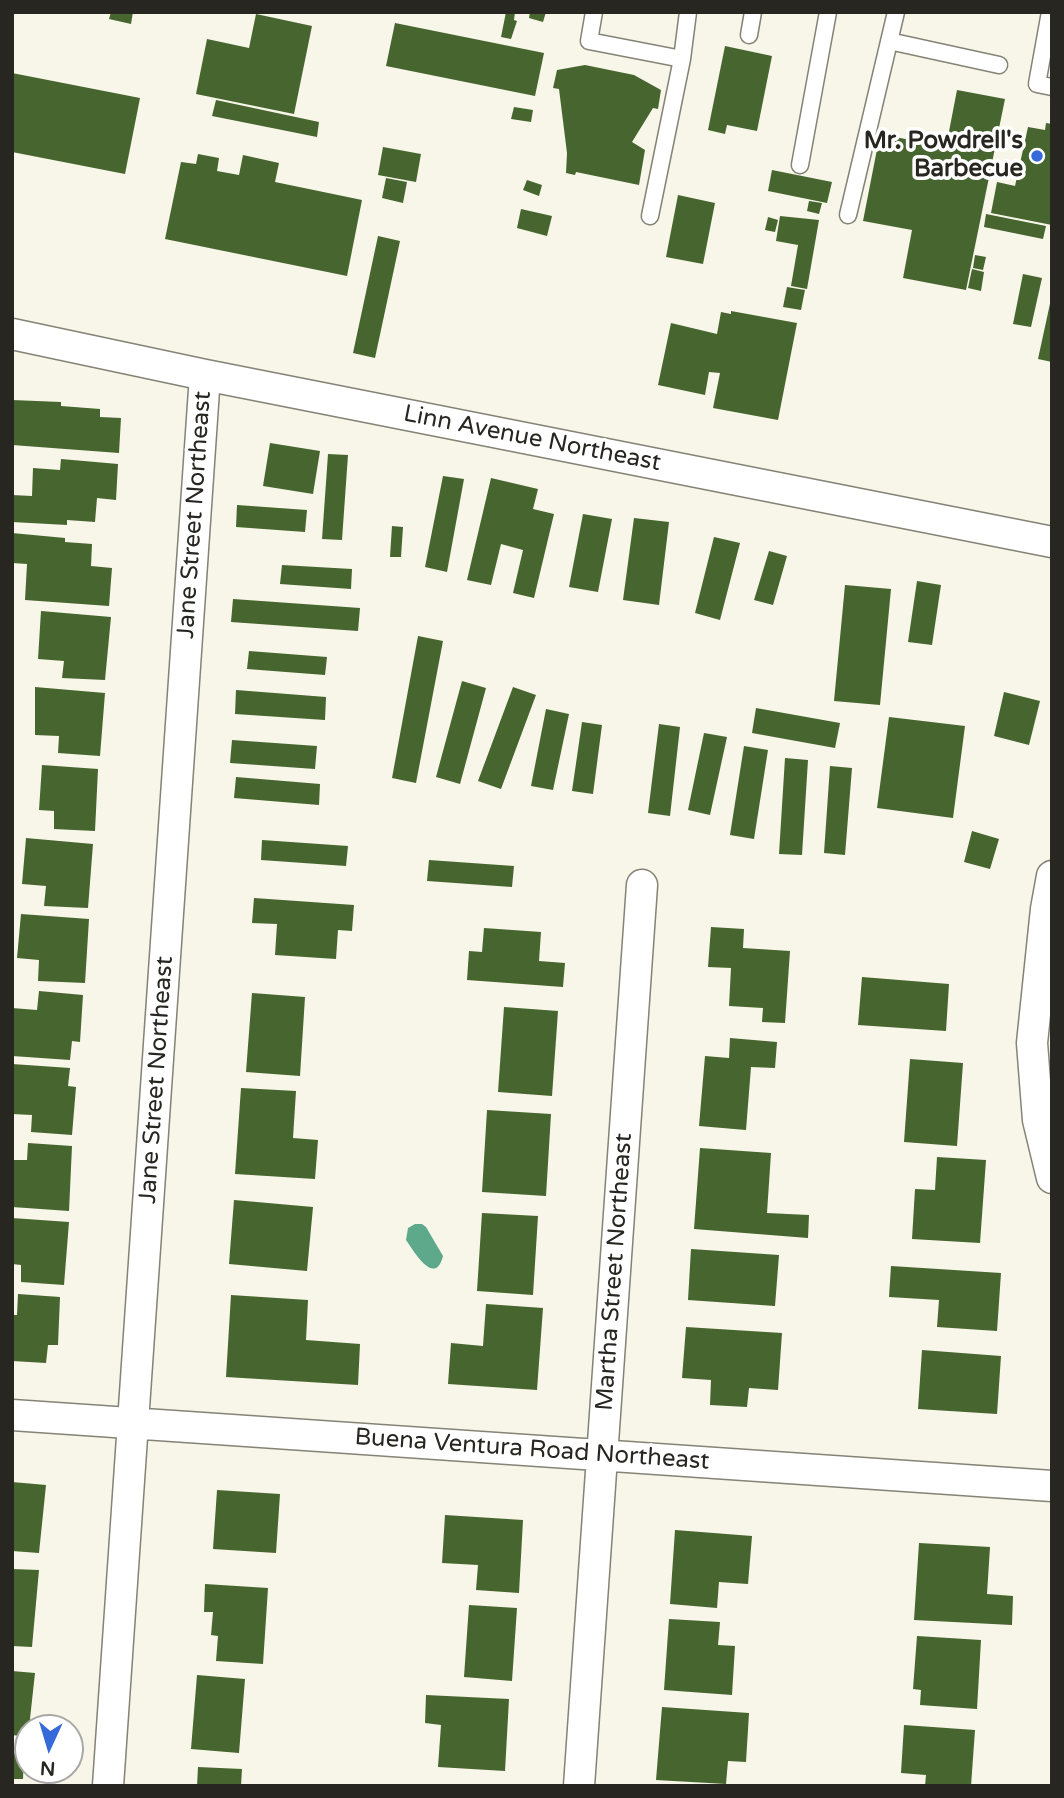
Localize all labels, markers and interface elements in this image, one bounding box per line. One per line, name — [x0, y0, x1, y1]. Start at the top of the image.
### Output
place label: Mr. Powdrell's Barbecue — [864, 128, 1023, 184]
marker: Mr. Powdrell's Barbecue — [1029, 148, 1045, 164]
street label: Jane Street Northeast — [172, 390, 218, 640]
street label: Linn Avenue Northeast — [401, 400, 663, 478]
street label: Jane Street Northeast — [134, 955, 180, 1205]
street label: Martha Street Northeast — [591, 1132, 639, 1412]
street label: Buena Ventura Road Northeast — [354, 1423, 710, 1477]
north arrow — [14, 1714, 84, 1784]
text: N — [39, 1756, 56, 1779]

